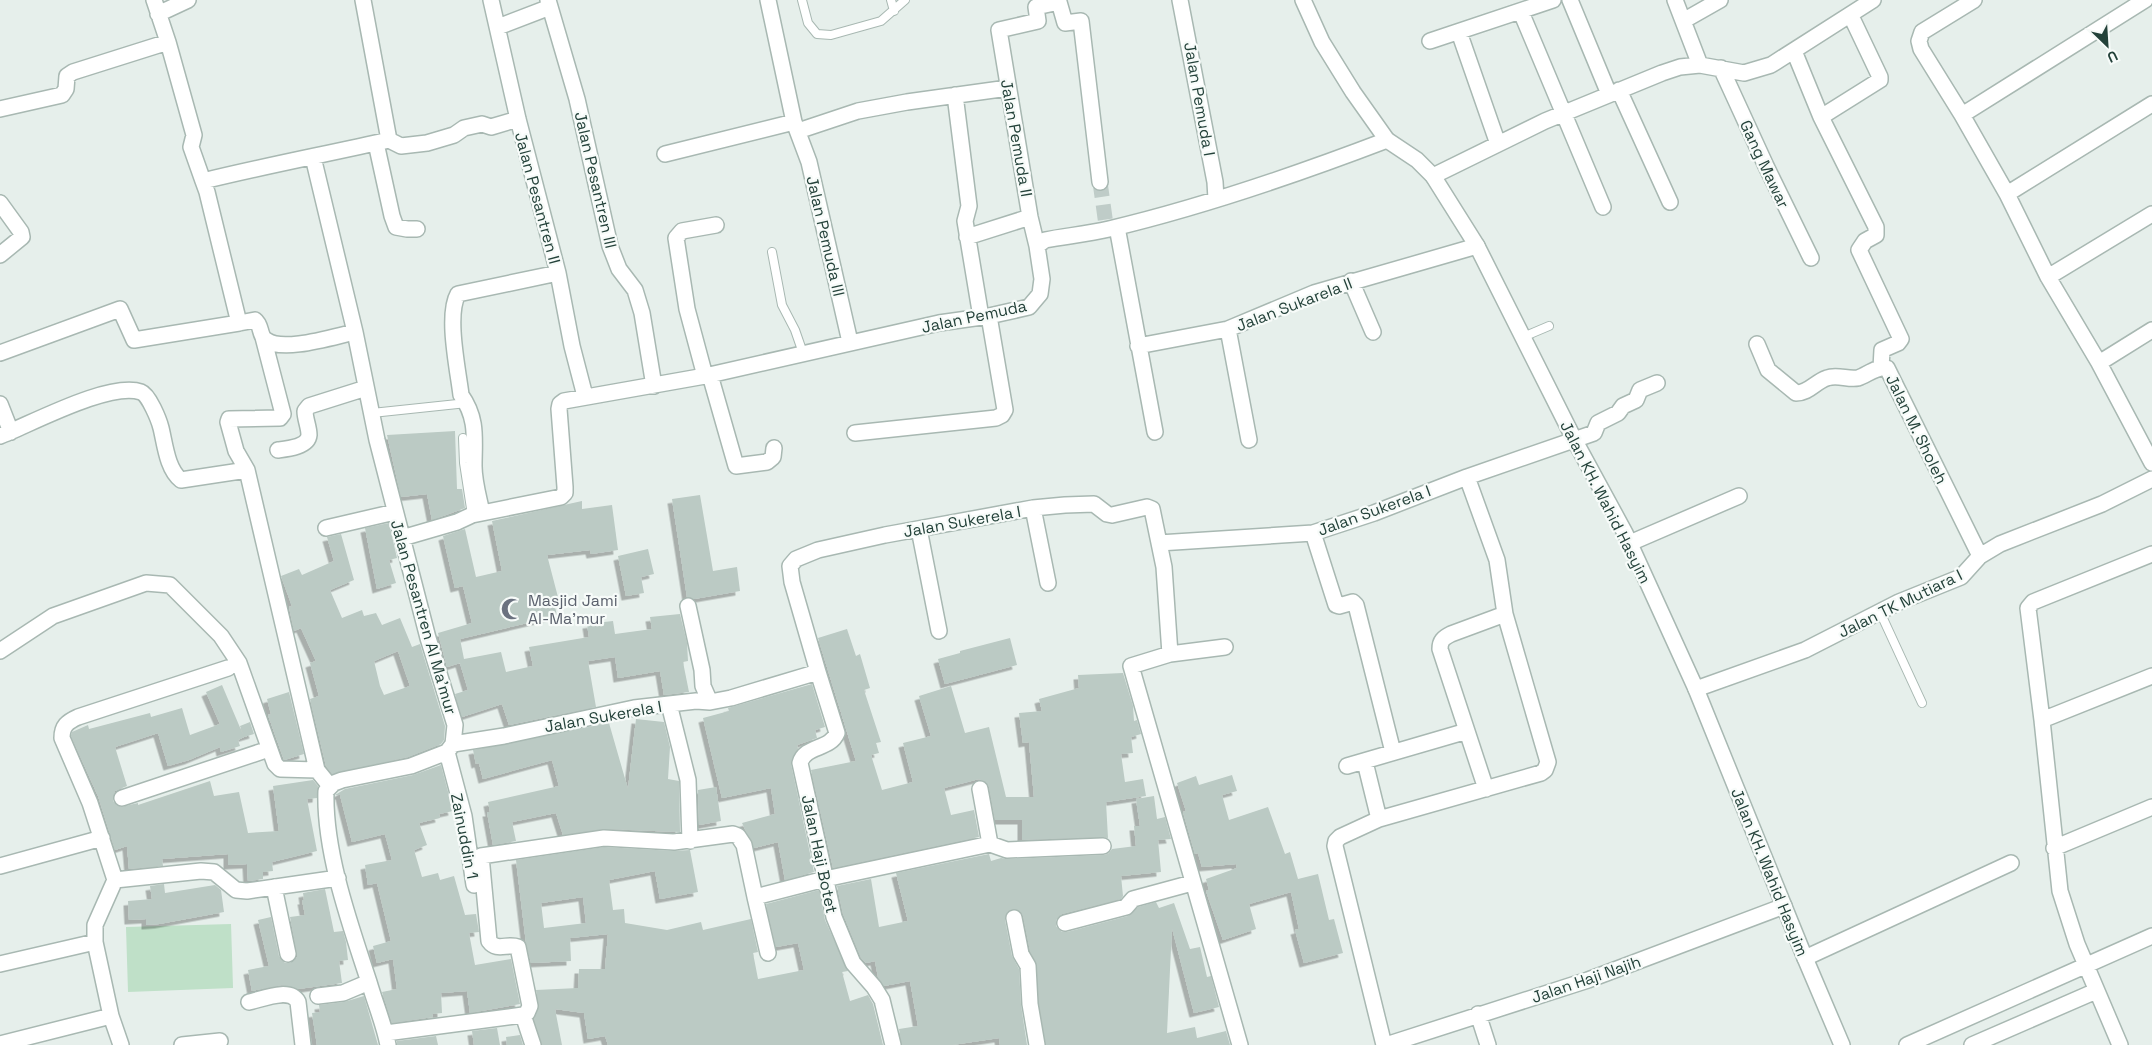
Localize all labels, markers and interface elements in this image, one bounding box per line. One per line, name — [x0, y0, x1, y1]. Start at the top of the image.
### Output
north arrow — [2082, 20, 2132, 70]
street label: Jalan Pemuda I — [1179, 41, 1220, 158]
text: U — [2104, 47, 2121, 67]
street label: Jalan Pemuda II — [996, 78, 1037, 199]
street label: Jalan Pesantren III — [570, 110, 621, 250]
street label: Gang Mawar — [1735, 117, 1794, 212]
street label: Jalan Pesantren II — [510, 130, 565, 266]
street label: Jalan Pemuda III — [801, 174, 850, 298]
street label: Jalan Sukarela II — [1233, 273, 1355, 336]
street label: Jalan Pemuda — [920, 295, 1029, 338]
street label: Jalan M. Sholeh — [1881, 371, 1952, 488]
street label: Jalan KH. Wahid Hasyim — [1555, 417, 1656, 587]
street label: Jalan Sukerela I — [1315, 480, 1434, 541]
street label: Jalan Sukerela I — [902, 501, 1022, 542]
street label: Jalan Pesantren Al Ma'mur — [386, 517, 461, 717]
street label: Jalan TK Mutiara I — [1835, 564, 1966, 643]
place label: Masjid Jami Al-Ma'mur — [528, 590, 618, 629]
mosque icon: Masjid Jami Al-Ma'mur — [499, 596, 525, 622]
street label: Jalan Sukerela I — [543, 696, 663, 737]
street label: Jalan KH. Wahid Hasyim — [1726, 785, 1813, 959]
street label: Zainuddin 1 — [446, 791, 483, 881]
street label: Jalan Haji Botet — [797, 793, 842, 915]
street label: Jalan Haji Najih — [1529, 951, 1644, 1008]

